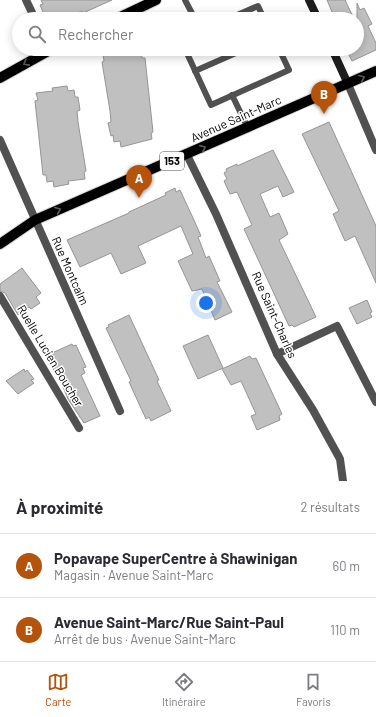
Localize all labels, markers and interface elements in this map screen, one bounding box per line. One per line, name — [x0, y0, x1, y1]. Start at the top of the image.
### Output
search box — [12, 12, 364, 56]
icon: search — [26, 23, 48, 45]
text: Rechercher — [58, 25, 134, 43]
one-way arrow — [23, 58, 30, 66]
one-way arrow — [358, 74, 365, 82]
pin: B — [311, 81, 337, 114]
street label: Avenue Saint-Marc — [188, 92, 283, 144]
one-way arrow — [199, 145, 206, 153]
road number: 153 — [160, 152, 184, 170]
pin: A — [126, 165, 152, 198]
one-way arrow — [53, 207, 61, 215]
street label: Rue Montcalm — [50, 234, 92, 307]
street label: Rue Saint-Charles — [250, 269, 300, 360]
your location — [196, 293, 216, 313]
street label: Ruelle Lucien Boucher — [15, 302, 87, 409]
text: À proximité — [16, 497, 103, 517]
text: 2 résultats — [300, 499, 360, 515]
text: Popavape SuperCentre à Shawinigan — [54, 549, 297, 567]
text: A — [25, 558, 33, 574]
text: 60 m — [333, 558, 360, 574]
text: Magasin · Avenue Saint-Marc — [54, 567, 214, 583]
text: Avenue Saint-Marc/Rue Saint-Paul — [54, 613, 284, 631]
text: B — [25, 622, 33, 638]
text: 110 m — [330, 622, 360, 638]
text: Arrêt de bus · Avenue Saint-Marc — [54, 631, 236, 647]
tab: Carte — [45, 671, 71, 708]
tab: Itinéraire — [162, 671, 206, 708]
tab: Favoris — [296, 671, 331, 708]

